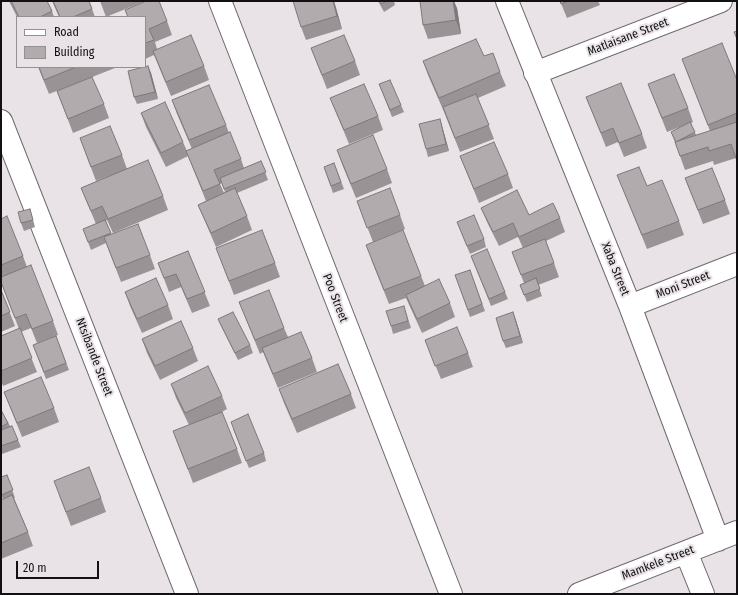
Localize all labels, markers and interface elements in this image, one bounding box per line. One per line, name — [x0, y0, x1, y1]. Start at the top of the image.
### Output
street label: Matlaisane Street — [585, 15, 671, 59]
legend — [16, 16, 146, 68]
text: Road — [54, 25, 79, 39]
text: Building — [54, 45, 94, 59]
street label: Xaba Street — [598, 240, 632, 298]
street label: Moni Street — [654, 268, 712, 302]
street label: Poo Street — [319, 272, 351, 324]
street label: Ntsibande Street — [72, 316, 116, 398]
street label: Mamkele Street — [620, 543, 696, 583]
scale bar — [18, 553, 101, 579]
text: 20 m — [23, 561, 47, 575]

